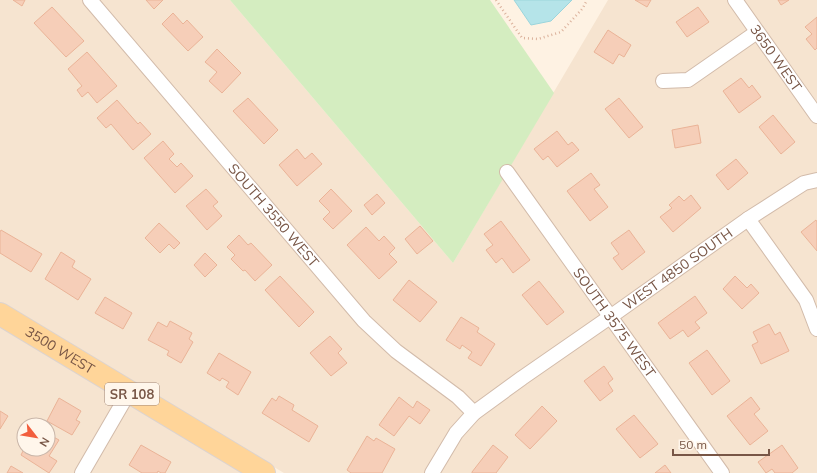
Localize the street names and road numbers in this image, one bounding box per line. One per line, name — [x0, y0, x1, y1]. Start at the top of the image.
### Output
street label: 3650 WEST — [746, 21, 806, 95]
street label: SOUTH 3550 WEST — [224, 160, 323, 271]
street label: WEST 4850 SOUTH — [619, 224, 736, 314]
street label: SOUTH 3575 WEST — [569, 264, 660, 381]
street label: 3500 WEST — [22, 322, 98, 378]
road number: SR 108 — [105, 383, 159, 405]

